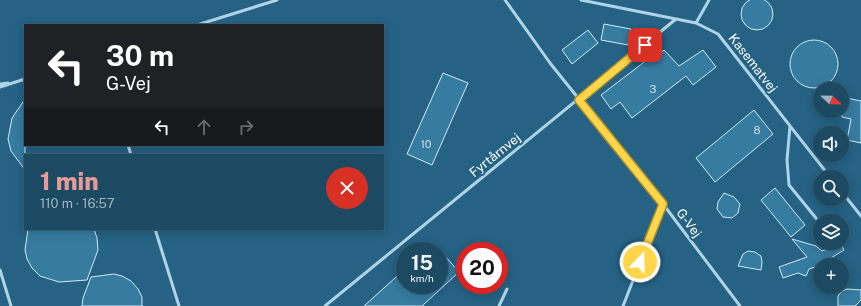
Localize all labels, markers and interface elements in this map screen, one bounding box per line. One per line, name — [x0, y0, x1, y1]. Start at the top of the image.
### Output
pin — [628, 28, 662, 62]
street label: Kasematvej — [725, 31, 781, 95]
icon: arrive — [634, 34, 656, 56]
text: 30 m — [106, 39, 174, 72]
icon: left — [40, 40, 92, 92]
text: G-Vej — [106, 73, 151, 94]
north arrow — [813, 82, 849, 118]
map controls — [813, 82, 849, 294]
house number: 3 — [650, 83, 657, 95]
icon: left — [151, 116, 173, 138]
icon: ahead — [193, 116, 215, 138]
icon: right — [235, 116, 257, 138]
house number: 8 — [753, 124, 761, 136]
button: sound — [813, 126, 849, 162]
street label: Fyrtårnvej — [466, 130, 524, 180]
house number: 10 — [420, 138, 432, 150]
text: 1 min — [40, 167, 99, 195]
button: close — [326, 167, 368, 209]
button: search — [813, 170, 849, 206]
text: 110 m · 16:57 — [40, 196, 115, 211]
street label: G-Vej — [673, 206, 705, 240]
button: layers — [813, 214, 849, 250]
position arrow — [619, 241, 661, 283]
speed limit sign: 20 — [456, 242, 508, 294]
text: 15 — [411, 251, 433, 275]
button: + — [813, 258, 849, 294]
text: km/h — [410, 272, 434, 284]

